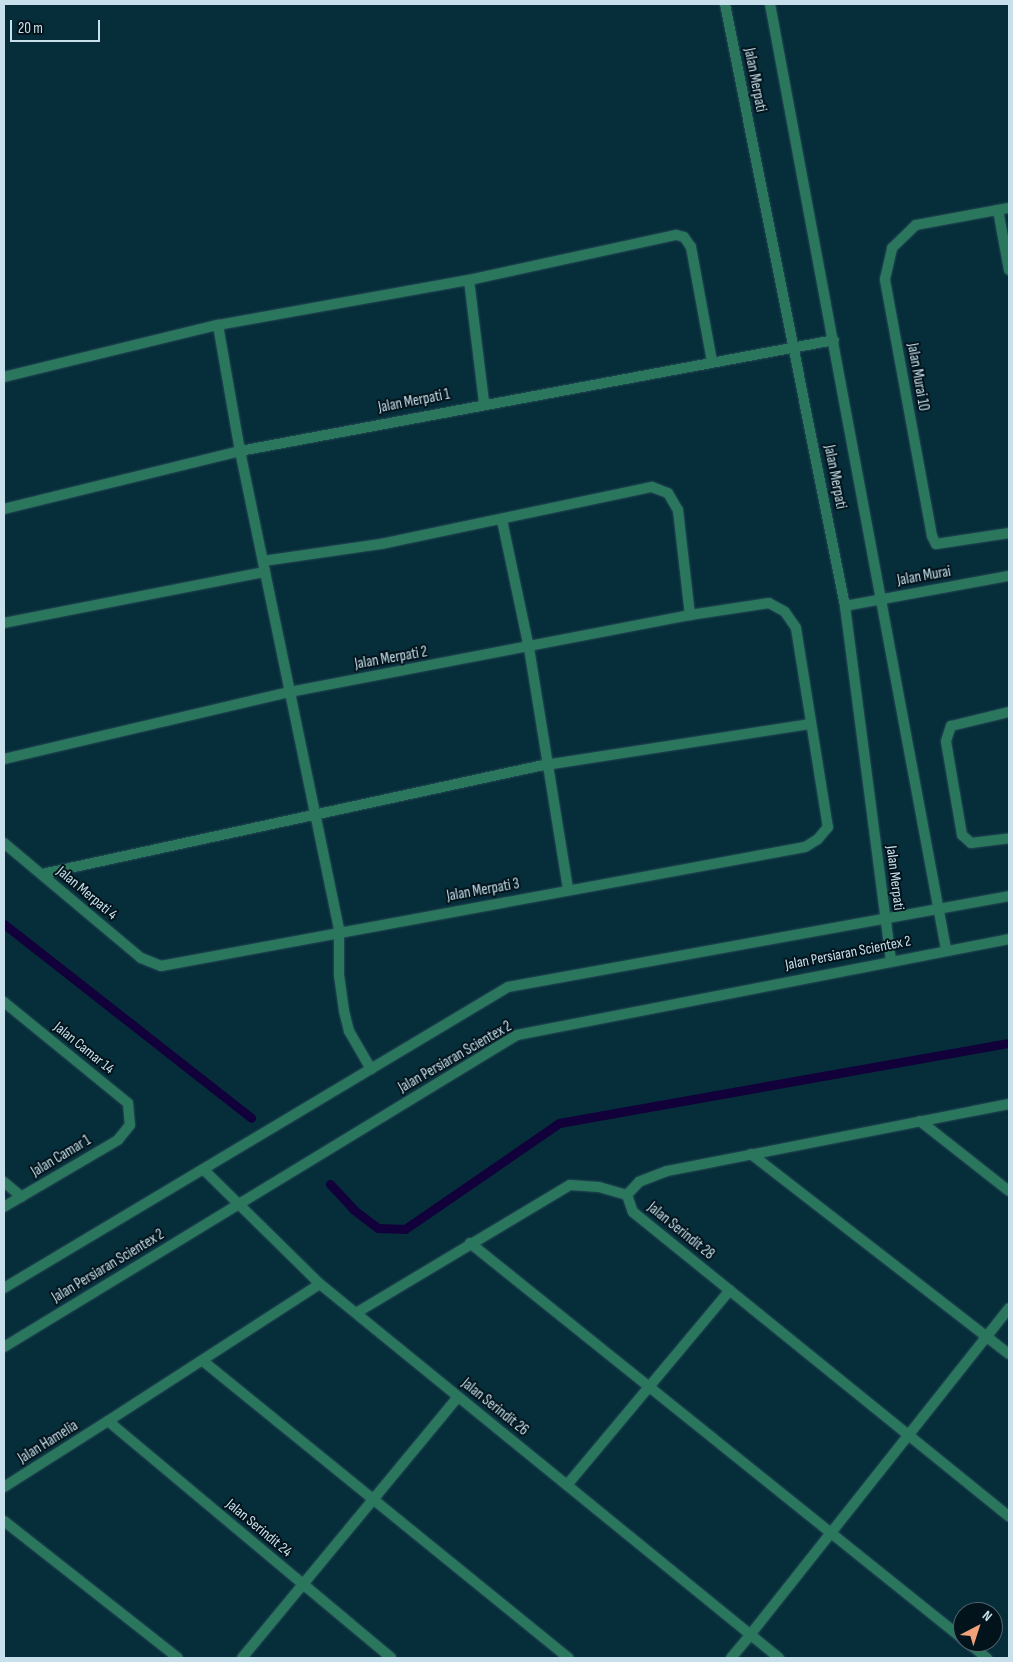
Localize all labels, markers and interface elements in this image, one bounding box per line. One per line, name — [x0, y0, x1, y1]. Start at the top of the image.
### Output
scale bar — [12, 10, 102, 42]
text: 20 m — [18, 19, 43, 38]
street label: Jalan Merpati — [740, 46, 770, 114]
street label: Jalan Murai 10 — [903, 342, 933, 412]
street label: Jalan Merpati 1 — [377, 385, 451, 417]
street label: Jalan Merpati — [820, 443, 850, 511]
street label: Jalan Murai — [896, 562, 952, 590]
street label: Jalan Merpati 2 — [353, 643, 429, 673]
street label: Jalan Merpati — [882, 845, 908, 911]
street label: Jalan Merpati 4 — [53, 862, 121, 924]
street label: Jalan Merpati 3 — [445, 875, 521, 905]
street label: Jalan Persiaran Scientex 2 — [784, 932, 912, 974]
street label: Jalan Persiaran Scientex 2 — [395, 1017, 515, 1097]
street label: Jalan Camar 14 — [50, 1018, 118, 1078]
street label: Jalan Camar 1 — [28, 1131, 94, 1181]
street label: Jalan Serindit 28 — [644, 1199, 718, 1263]
street label: Jalan Persiaran Scientex 2 — [49, 1225, 167, 1307]
street label: Jalan Serindit 26 — [458, 1375, 532, 1439]
street label: Jalan Hamelia — [15, 1417, 81, 1467]
street label: Jalan Serindit 24 — [222, 1495, 296, 1561]
north arrow — [953, 1602, 1003, 1652]
text: N — [979, 1607, 996, 1625]

